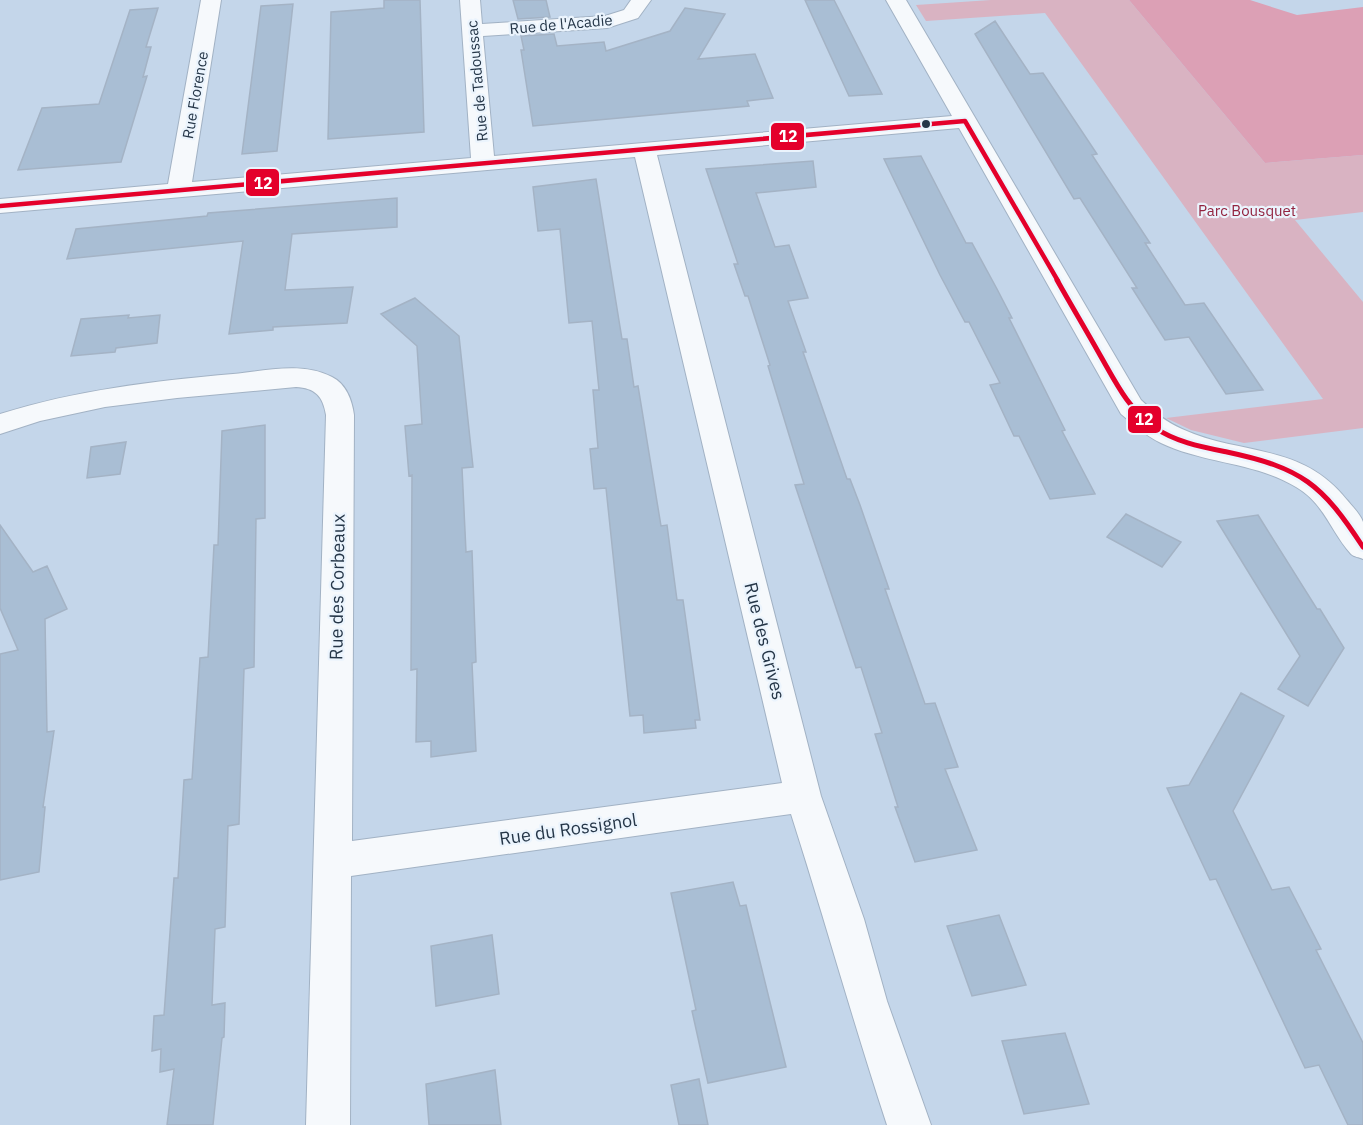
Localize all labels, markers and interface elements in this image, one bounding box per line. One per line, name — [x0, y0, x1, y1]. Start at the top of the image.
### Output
street label: Rue de l'Acadie — [509, 10, 613, 38]
street label: Rue de Tadoussac — [462, 19, 492, 142]
street label: Rue Florence — [178, 50, 212, 140]
unlabelled marker — [920, 118, 932, 130]
line badge: 12 — [770, 122, 805, 151]
text: 12 — [778, 126, 798, 146]
line badge: 12 — [245, 168, 280, 197]
text: 12 — [253, 173, 273, 193]
park label: Parc Bousquet — [1198, 201, 1296, 220]
line badge: 12 — [1127, 405, 1162, 434]
text: 12 — [1134, 409, 1154, 429]
street label: Rue des Corbeaux — [324, 514, 350, 660]
street label: Rue des Grives — [739, 580, 791, 702]
street label: Rue du Rossignol — [498, 808, 638, 850]

